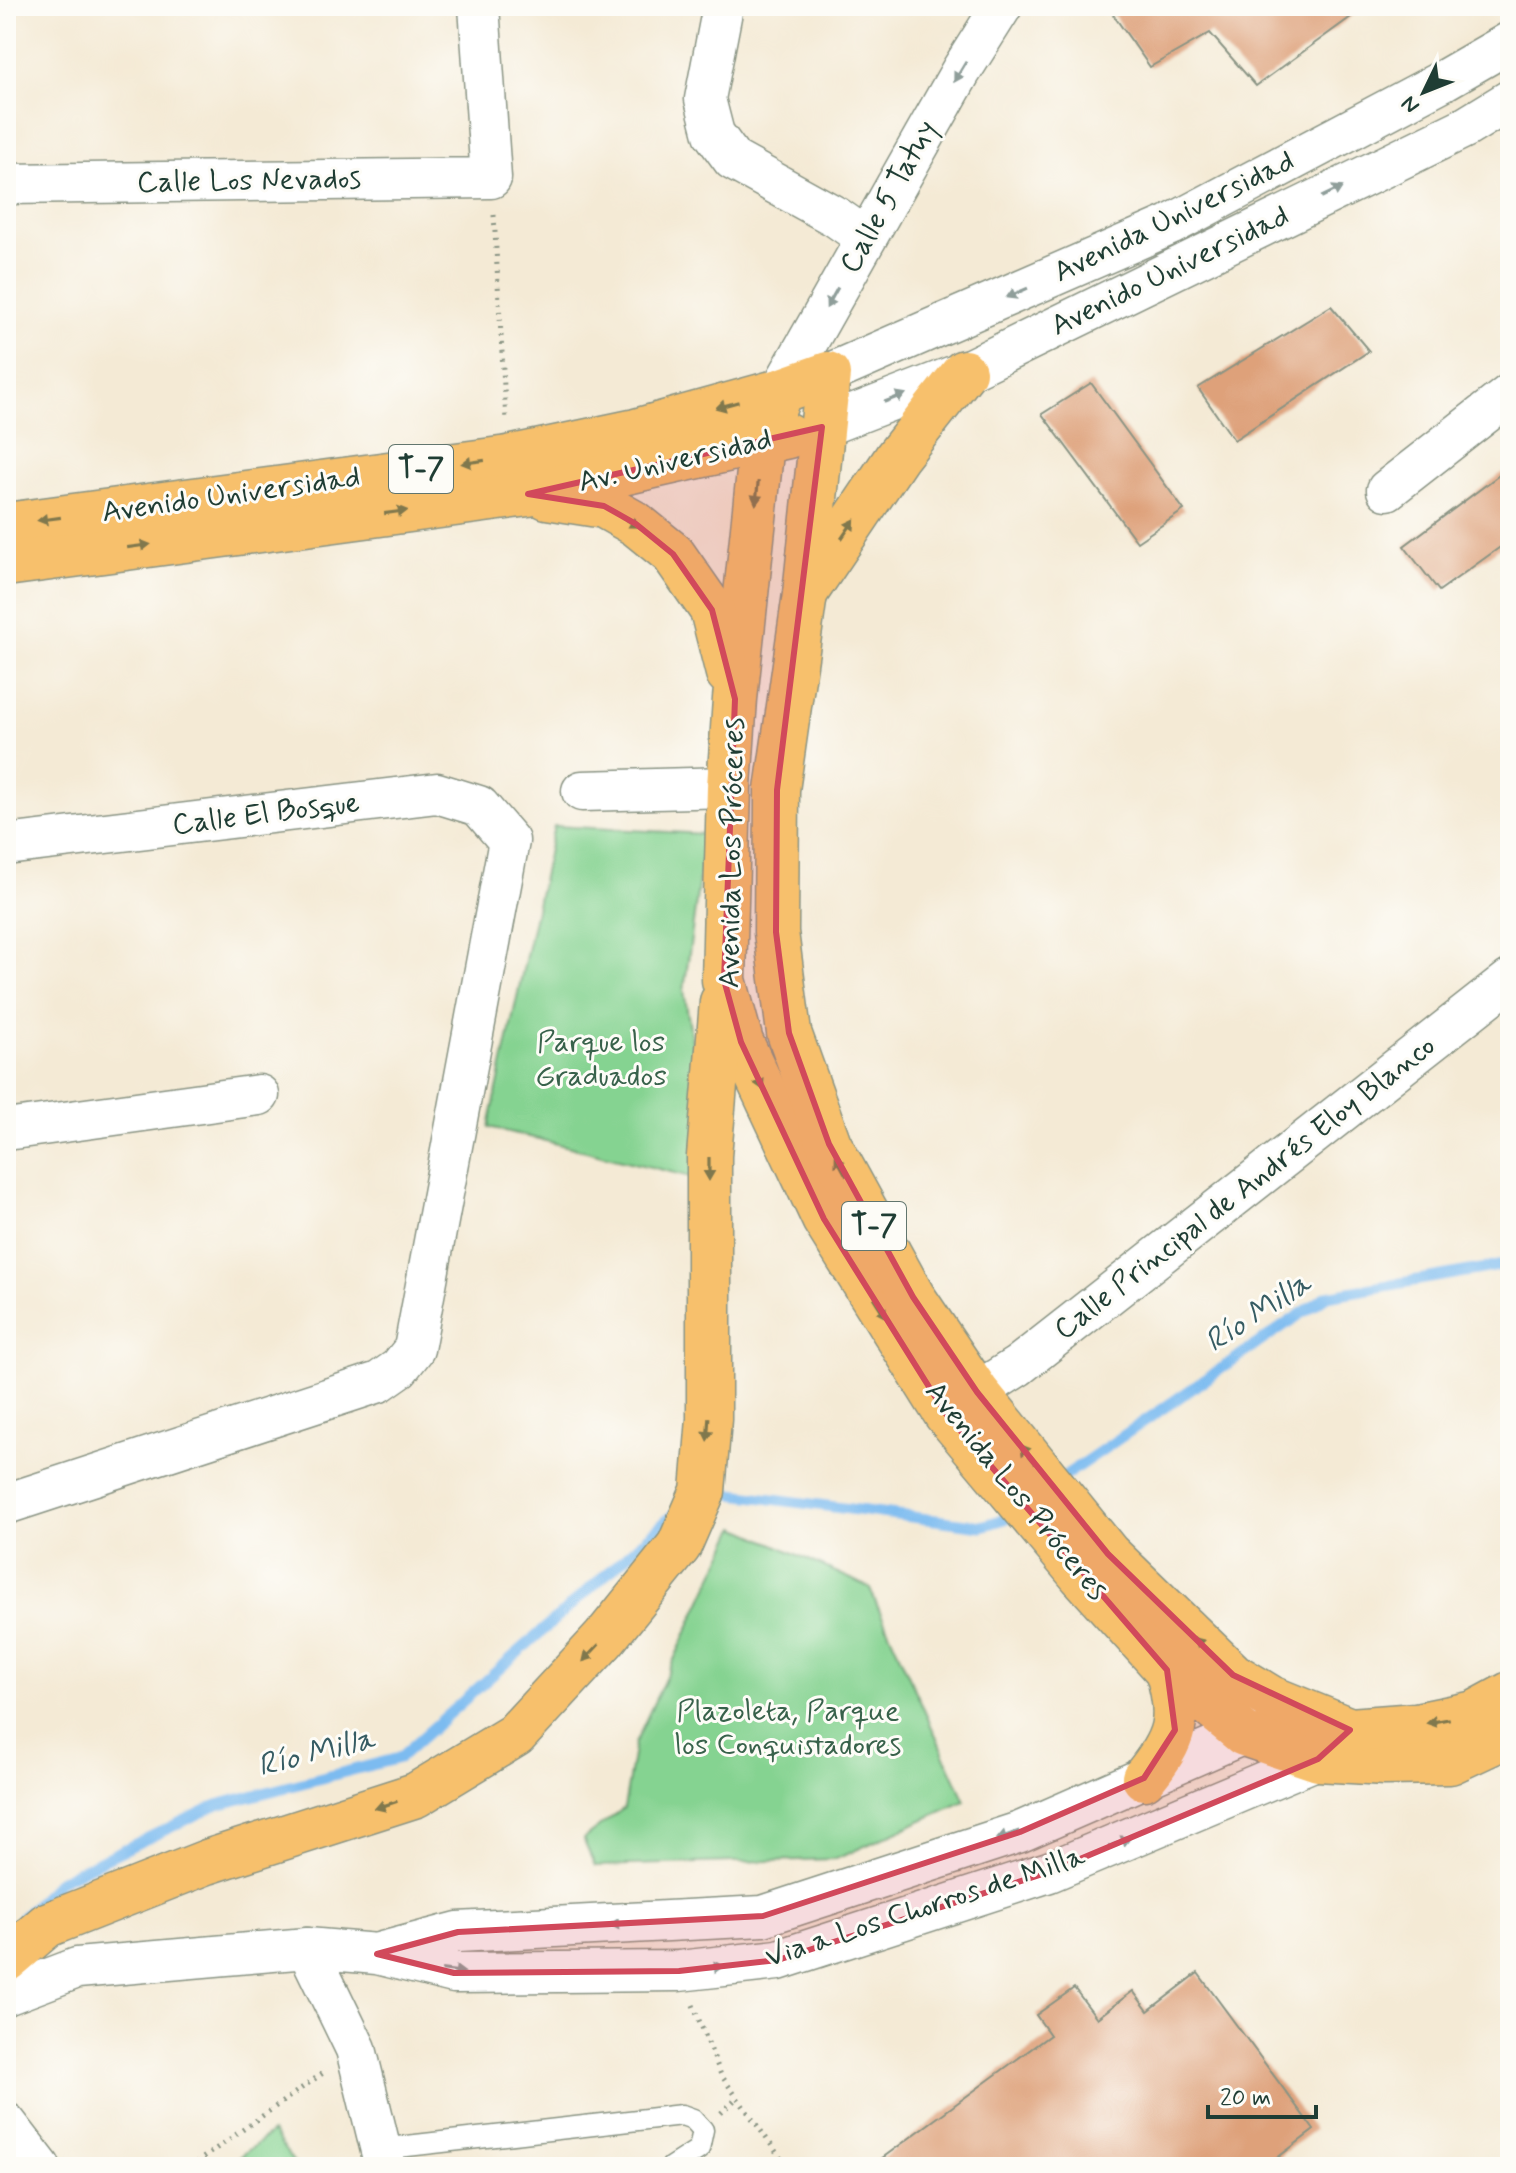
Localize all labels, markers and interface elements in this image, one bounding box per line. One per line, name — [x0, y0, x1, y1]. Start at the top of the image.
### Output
north arrow — [1384, 52, 1464, 132]
one-way arrow — [954, 61, 968, 83]
text: N — [1396, 89, 1426, 119]
street label: Calle 5 Tatuy — [831, 114, 947, 280]
street label: Avenida Universidad — [1047, 142, 1301, 292]
street label: Calle Los Nevados — [136, 160, 362, 202]
one-way arrow — [1321, 185, 1344, 199]
street label: Avenido Universidad — [1044, 196, 1296, 346]
one-way arrow — [1005, 286, 1028, 299]
one-way arrow — [825, 287, 839, 310]
one-way arrow — [883, 391, 907, 404]
one-way arrow — [714, 400, 739, 412]
street label: Av. Universidad — [575, 420, 775, 502]
road number: T-7 — [389, 445, 453, 493]
one-way arrow — [461, 456, 486, 469]
street label: Avenido Universidad — [99, 458, 363, 532]
one-way arrow — [750, 481, 763, 506]
one-way arrow — [384, 505, 409, 518]
one-way arrow — [36, 513, 61, 526]
one-way arrow — [618, 514, 640, 528]
one-way arrow — [841, 519, 856, 540]
one-way arrow — [127, 540, 152, 553]
street label: Avenida Los Próceres — [710, 717, 754, 989]
street label: Calle El Bosque — [170, 783, 362, 845]
park label: Parque los Graduados — [535, 1023, 667, 1096]
street label: Calle Principal de Andrés Eloy Blanco — [1046, 1027, 1444, 1349]
one-way arrow — [751, 1067, 765, 1090]
one-way arrow — [834, 1155, 848, 1177]
one-way arrow — [703, 1157, 715, 1182]
road number: T-7 — [842, 1202, 906, 1250]
water label: Río Milla — [1197, 1262, 1321, 1363]
one-way arrow — [872, 1297, 886, 1319]
street label: Avenida Los Próceres — [916, 1373, 1116, 1609]
one-way arrow — [701, 1417, 714, 1442]
one-way arrow — [1020, 1444, 1036, 1464]
one-way arrow — [1194, 1637, 1213, 1655]
one-way arrow — [583, 1643, 601, 1662]
park label: Plazoleta, Parque los Conquistadores — [675, 1692, 901, 1765]
one-way arrow — [1425, 1715, 1450, 1728]
water label: Río Milla — [253, 1718, 380, 1788]
one-way arrow — [373, 1799, 397, 1812]
one-way arrow — [996, 1830, 1020, 1842]
one-way arrow — [1108, 1836, 1132, 1849]
street label: Via a Los Chorros de Milla — [760, 1837, 1091, 1977]
one-way arrow — [608, 1917, 633, 1930]
one-way arrow — [700, 1960, 725, 1973]
one-way arrow — [440, 1965, 465, 1978]
scale bar — [1208, 2069, 1316, 2119]
text: 20 m — [1220, 2083, 1271, 2114]

